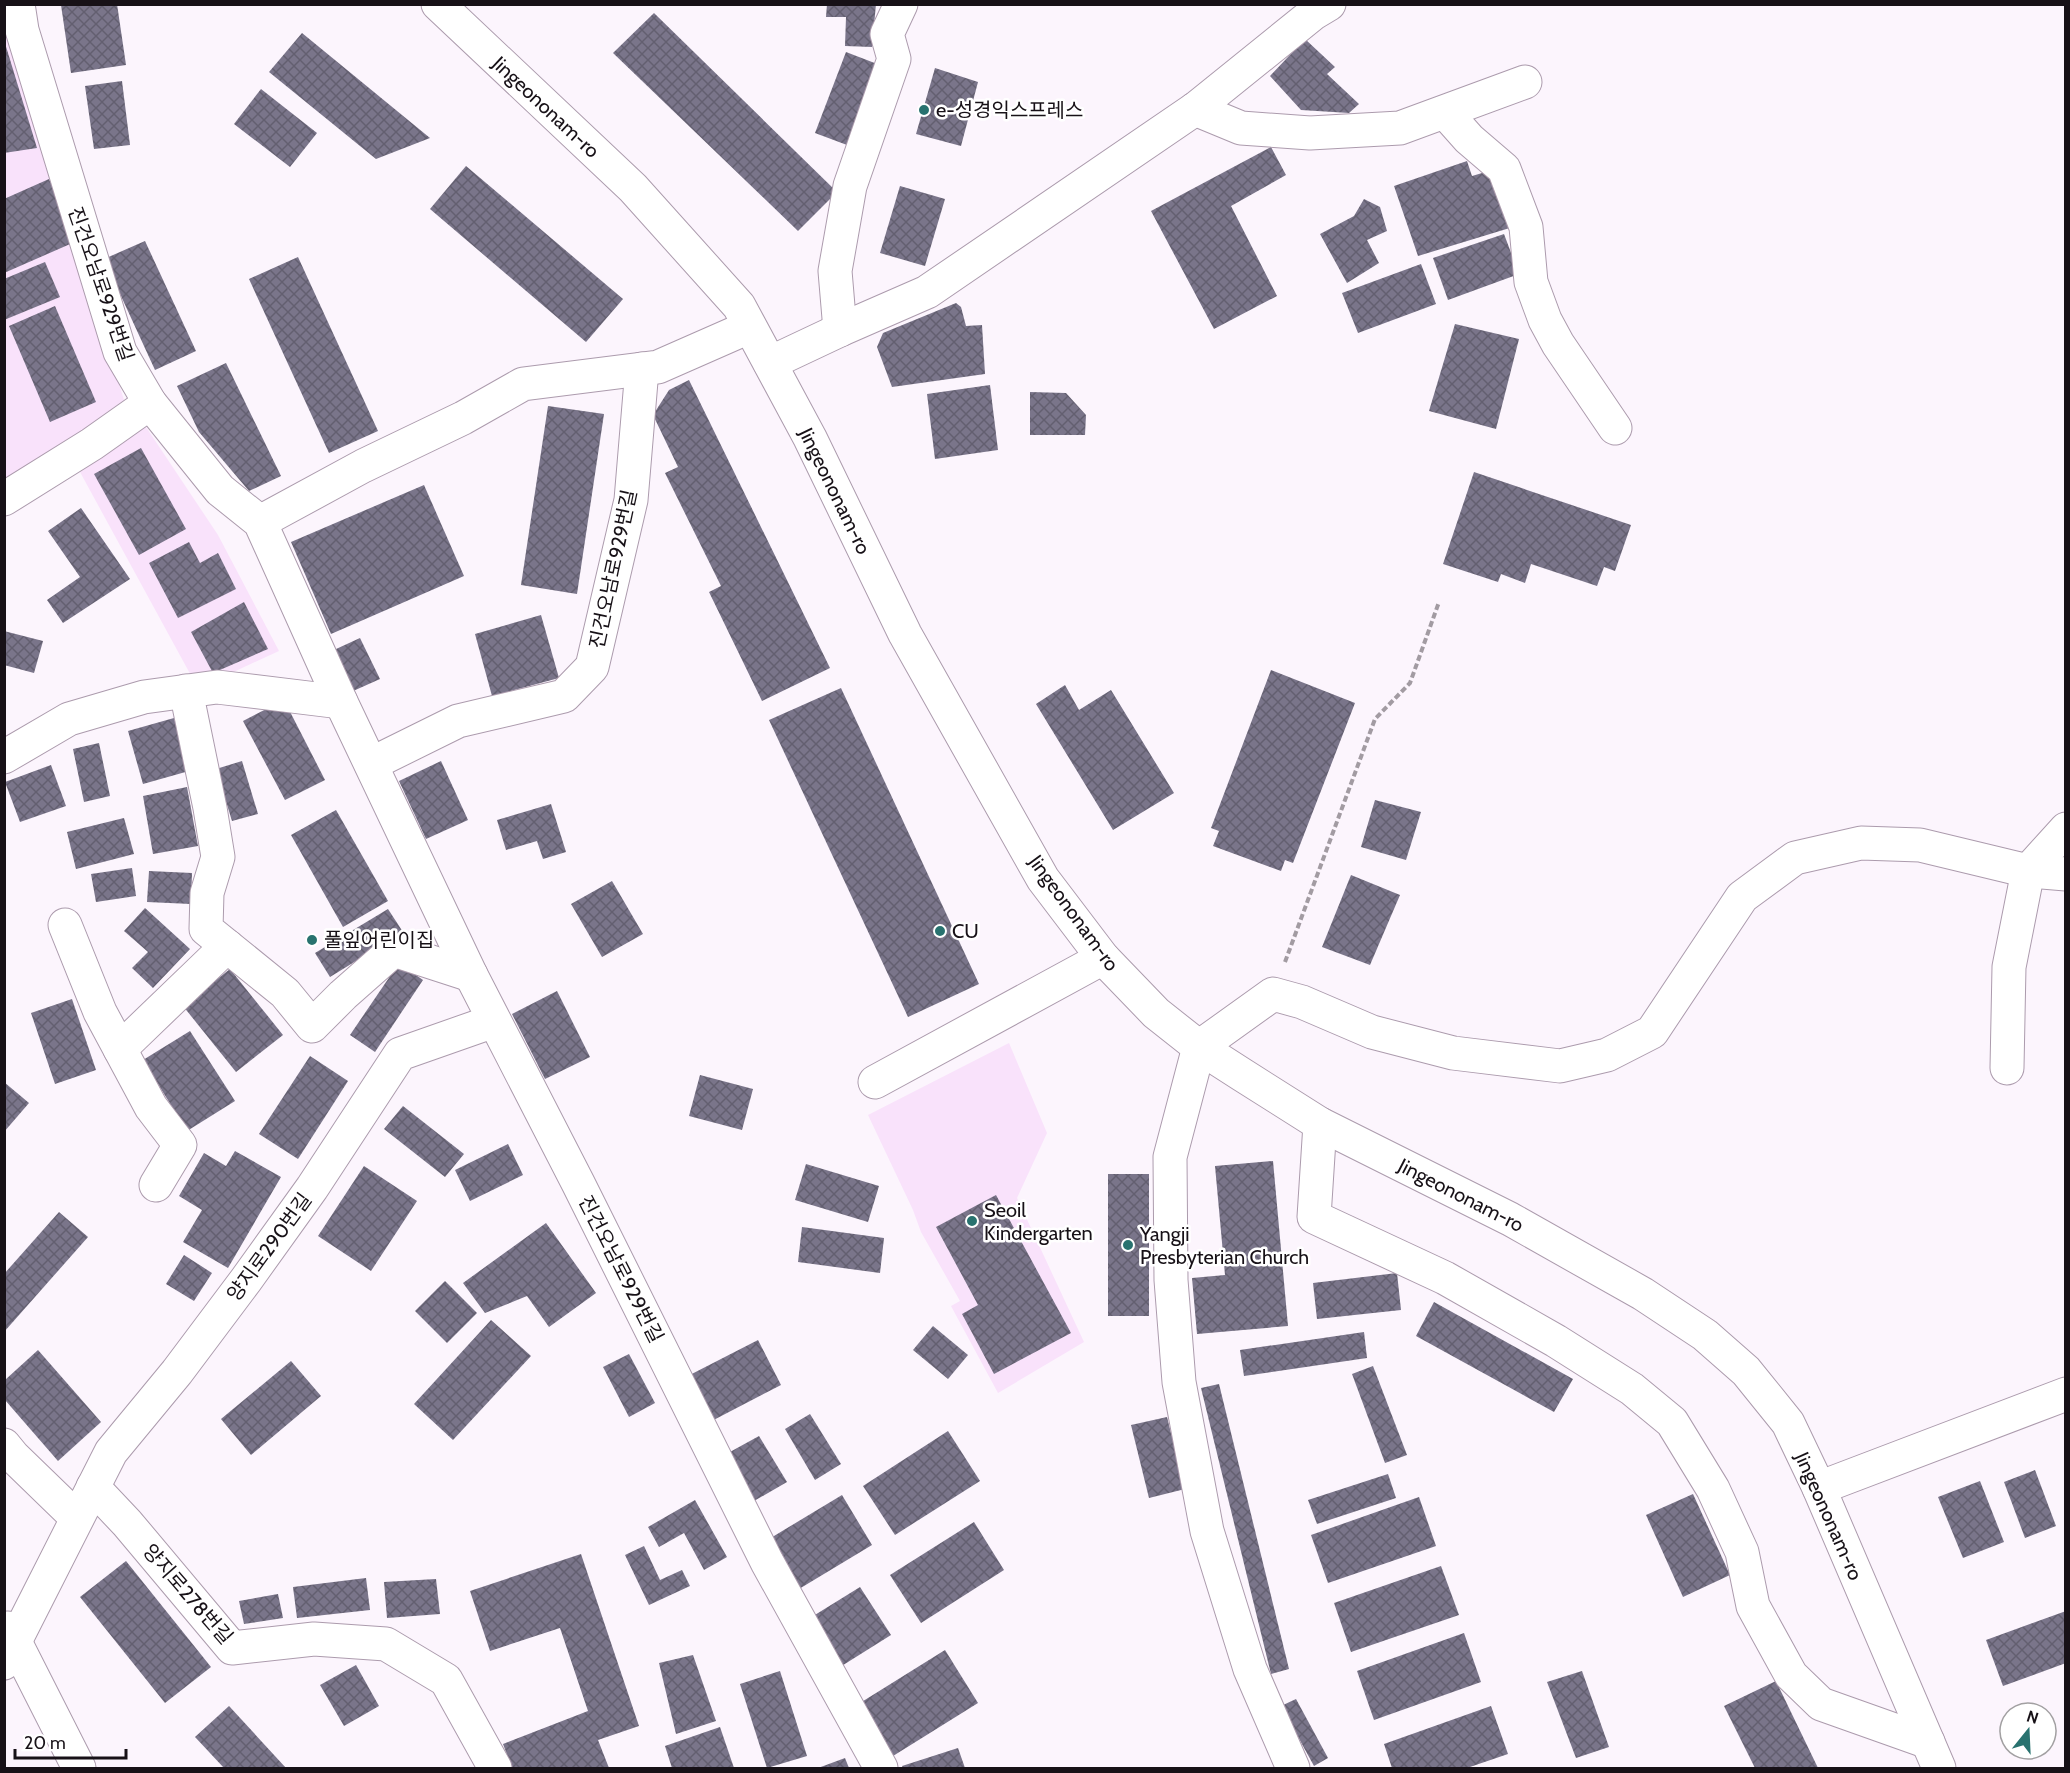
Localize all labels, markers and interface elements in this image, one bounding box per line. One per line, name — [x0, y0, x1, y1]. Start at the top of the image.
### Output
street label: Jingeononam-ro — [487, 51, 604, 163]
place label: e-성경익스프레스 — [936, 98, 1084, 122]
marker: e-성경익스프레스 — [917, 103, 931, 117]
street label: 진건오남로929번길 — [63, 204, 139, 364]
street label: Jingeononam-ro — [794, 423, 876, 558]
street label: 진건오남로929번길 — [584, 487, 642, 651]
street label: Jingeononam-ro — [1023, 849, 1124, 976]
place label: CU — [952, 919, 979, 943]
marker: CU — [933, 924, 947, 938]
place label: 풀잎어린이집 — [324, 928, 434, 952]
marker: 풀잎어린이집 — [305, 933, 319, 947]
street label: Jingeononam-ro — [1393, 1153, 1528, 1237]
street label: 양지로290번길 — [222, 1188, 316, 1306]
street label: 진건오남로929번길 — [574, 1191, 668, 1347]
place label: Seoil Kindergarten — [984, 1198, 1093, 1245]
marker: Seoil Kindergarten — [965, 1214, 979, 1228]
place label: Yangji Presbyterian Church — [1139, 1222, 1309, 1269]
marker: Yangji Presbyterian Church — [1121, 1238, 1135, 1252]
street label: Jingeononam-ro — [1790, 1447, 1868, 1584]
street label: 양지로278번길 — [138, 1539, 238, 1649]
north arrow — [1998, 1701, 2058, 1761]
text: N — [2024, 1706, 2041, 1728]
scale bar — [15, 1722, 126, 1760]
text: 20 m — [24, 1732, 66, 1754]

